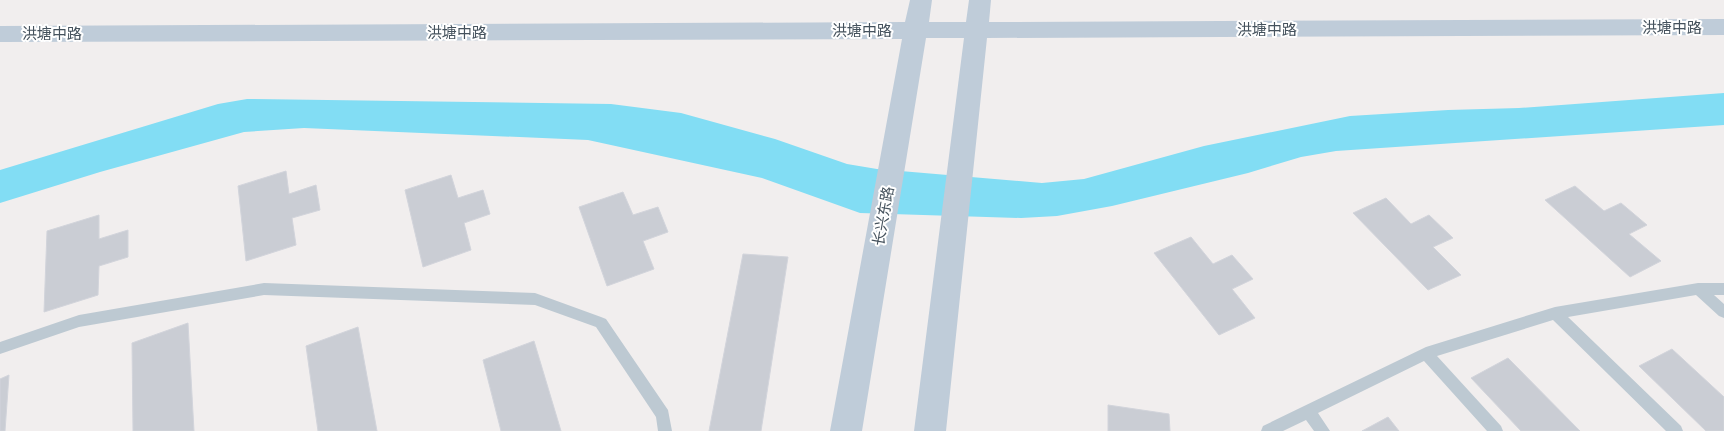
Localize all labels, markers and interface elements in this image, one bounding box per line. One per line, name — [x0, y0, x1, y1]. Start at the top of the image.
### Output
street label: 洪塘中路 — [1642, 17, 1702, 38]
street label: 洪塘中路 — [1237, 19, 1297, 40]
street label: 洪塘中路 — [832, 20, 892, 41]
street label: 洪塘中路 — [427, 22, 487, 43]
street label: 洪塘中路 — [22, 23, 82, 44]
street label: 长兴东路 — [867, 185, 899, 247]

